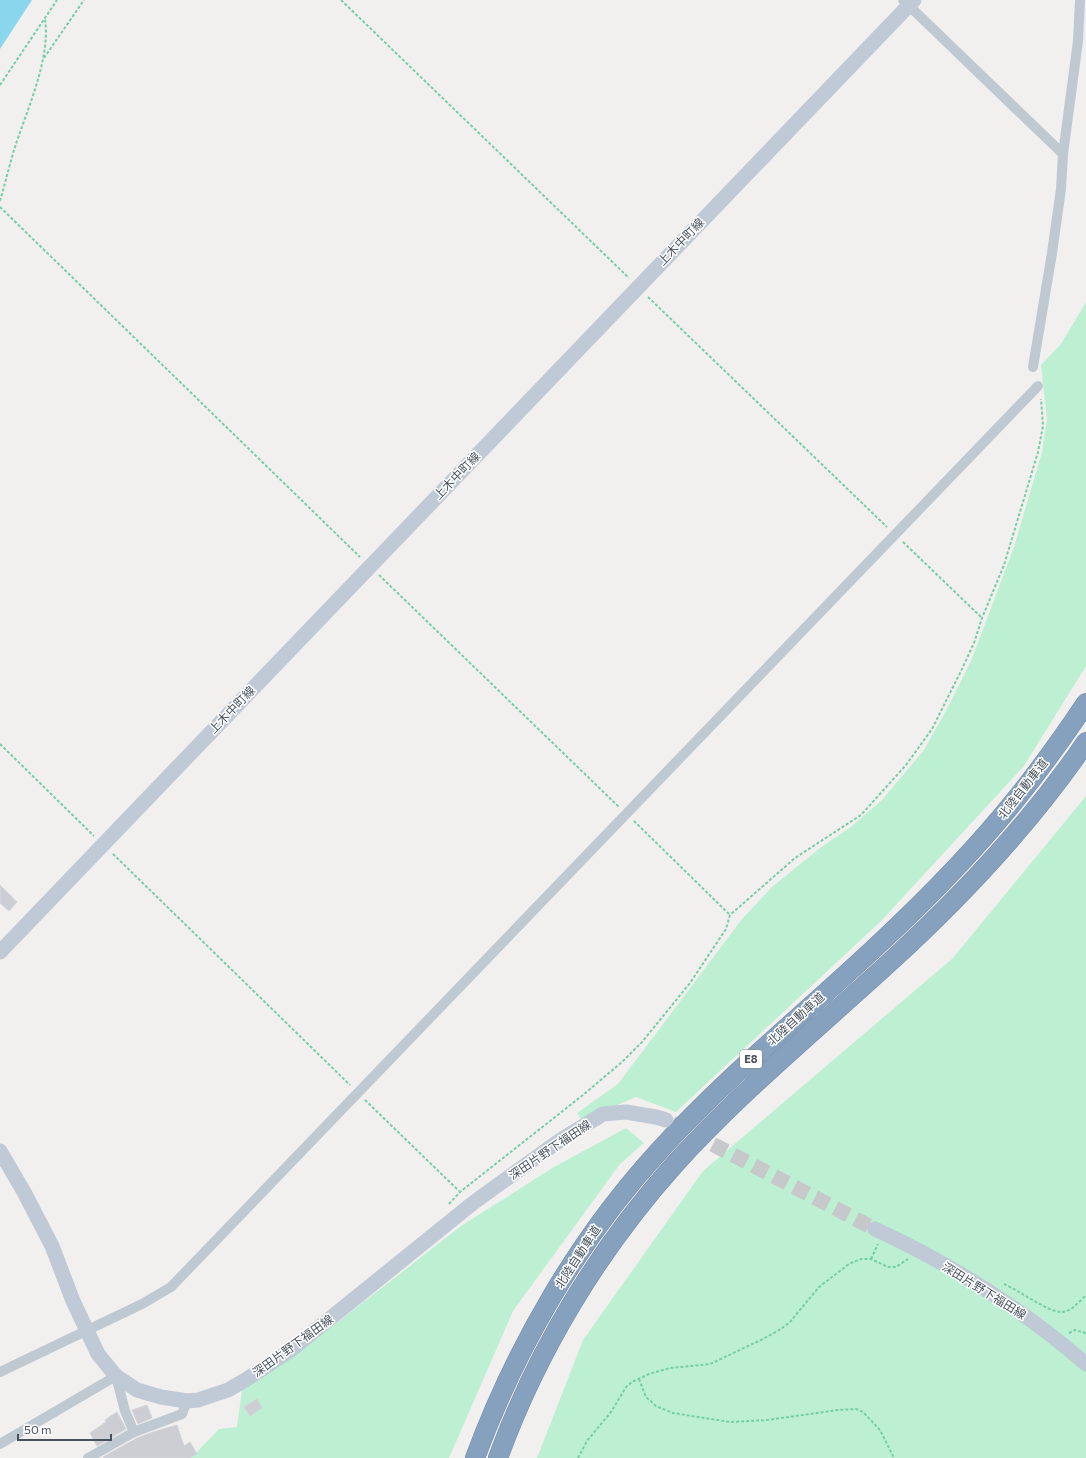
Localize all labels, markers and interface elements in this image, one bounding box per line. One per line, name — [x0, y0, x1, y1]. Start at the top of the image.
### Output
street label: 上木中町線 — [654, 215, 706, 268]
street label: 上木中町線 — [430, 449, 482, 502]
street label: 上木中町線 — [205, 683, 257, 736]
street label: 北陸自動車道 — [995, 756, 1050, 821]
street label: 北陸自動車道 — [764, 989, 827, 1048]
road number: E8 — [740, 1050, 762, 1068]
street label: 深田片野下福田線 — [506, 1117, 593, 1182]
street label: 北陸自動車道 — [552, 1222, 603, 1290]
street label: 深田片野下福田線 — [940, 1259, 1029, 1322]
street label: 深田片野下福田線 — [249, 1311, 335, 1379]
scale bar — [18, 1416, 111, 1442]
text: 50 m — [24, 1422, 52, 1436]

